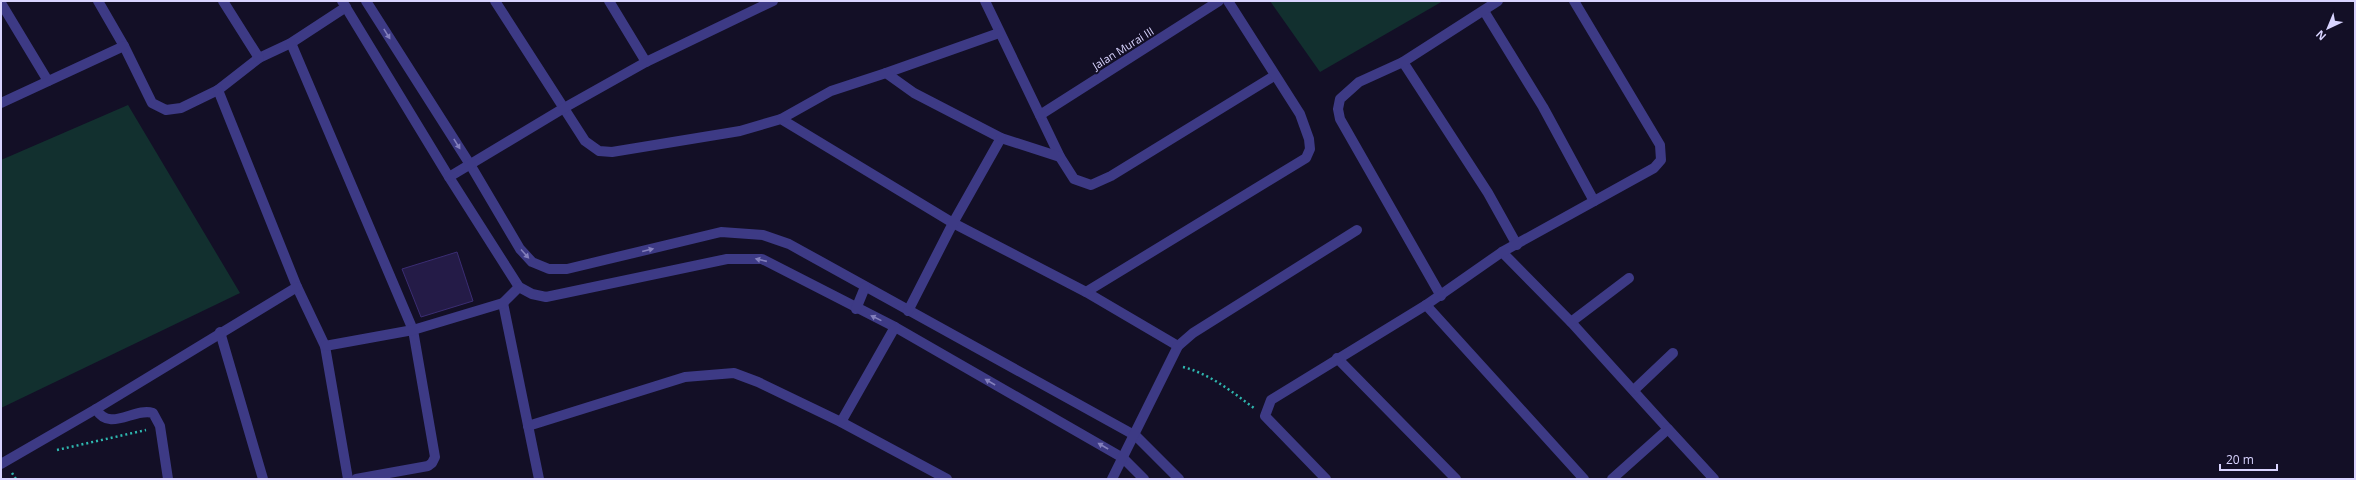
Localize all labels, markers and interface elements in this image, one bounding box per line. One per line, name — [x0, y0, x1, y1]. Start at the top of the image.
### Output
north arrow — [2308, 8, 2348, 48]
street label: Jalan Murai III — [1089, 23, 1157, 73]
text: N — [2312, 27, 2329, 44]
one-way arrow — [384, 28, 391, 40]
one-way arrow — [453, 139, 461, 149]
one-way arrow — [642, 246, 654, 252]
one-way arrow — [521, 249, 530, 259]
one-way arrow — [754, 256, 767, 262]
one-way arrow — [870, 315, 882, 322]
one-way arrow — [984, 378, 996, 385]
one-way arrow — [1097, 443, 1109, 450]
scale bar — [2220, 446, 2277, 472]
text: 20 m — [2226, 451, 2254, 468]

